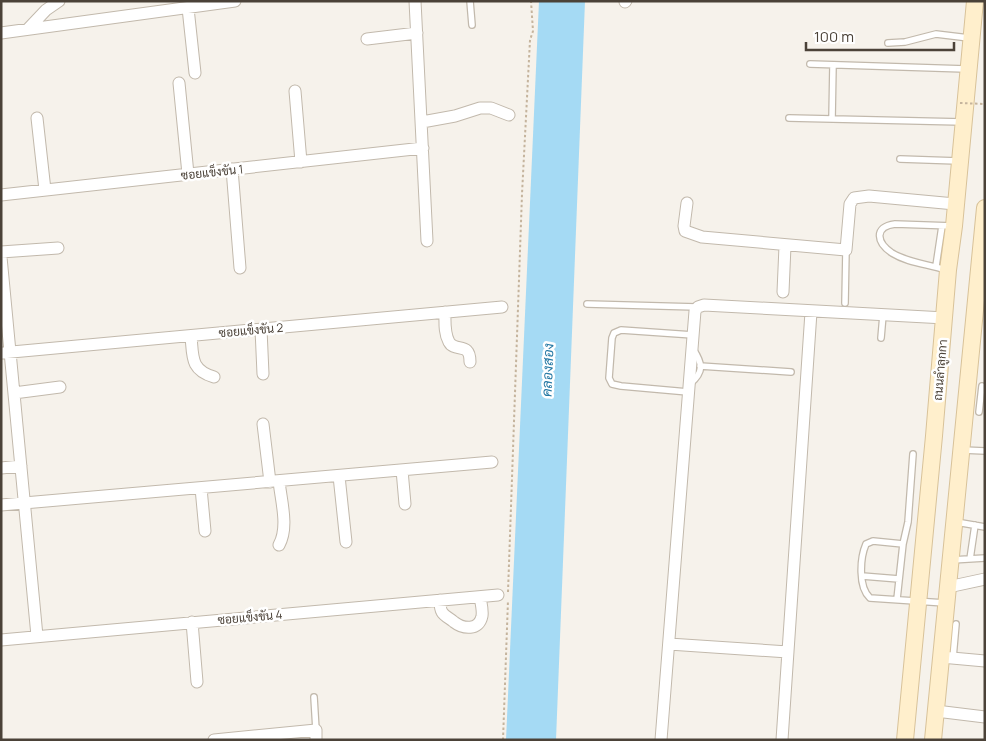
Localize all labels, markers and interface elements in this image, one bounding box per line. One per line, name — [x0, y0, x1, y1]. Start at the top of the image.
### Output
scale bar — [806, 20, 954, 52]
text: 100 m — [814, 26, 854, 47]
street label: ซอยแข็งขัน 1 — [180, 160, 244, 184]
street label: ซอยแข็งขัน 2 — [218, 319, 284, 341]
street label: ถนนลำลูกกา — [929, 339, 951, 401]
water label: คลองสอง — [537, 343, 557, 397]
street label: ซอยแข็งขัน 4 — [217, 606, 283, 628]

